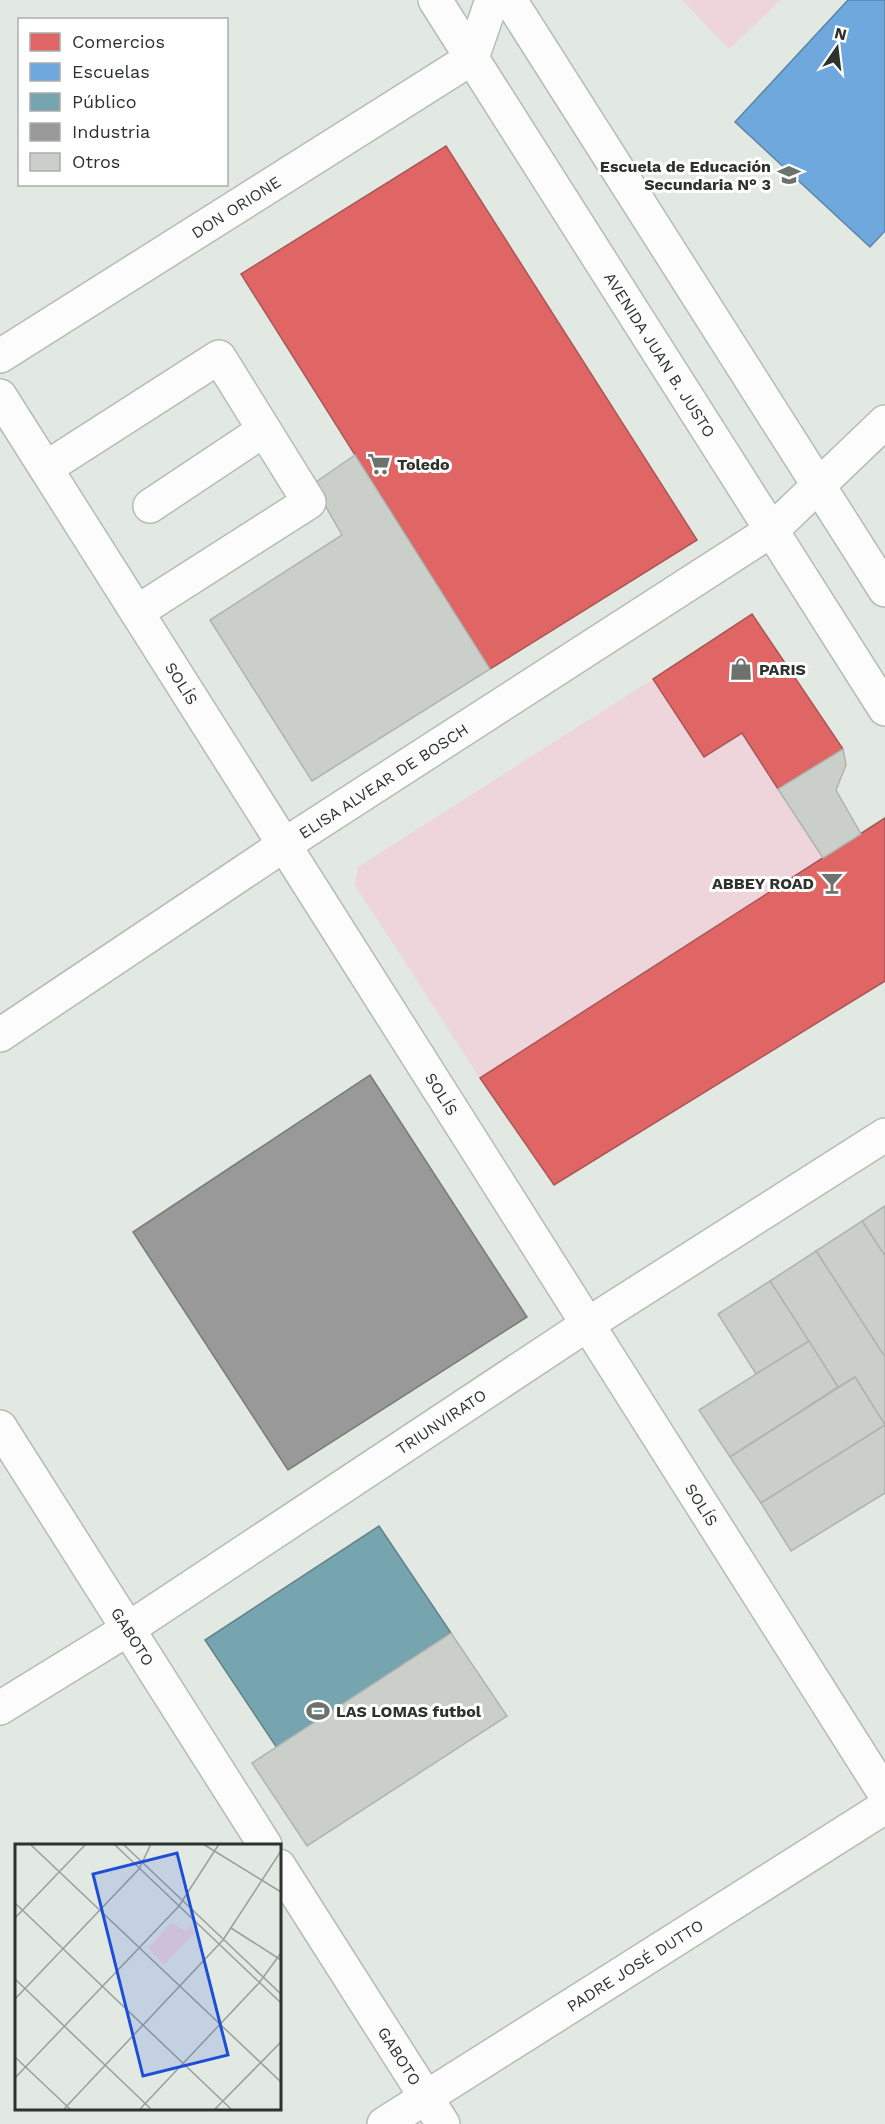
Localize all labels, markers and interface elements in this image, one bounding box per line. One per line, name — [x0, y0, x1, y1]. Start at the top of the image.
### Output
legend — [18, 18, 228, 186]
north arrow — [807, 18, 867, 78]
text: N — [832, 23, 849, 45]
text: Comercios — [72, 31, 165, 52]
text: Escuelas — [72, 61, 150, 82]
text: Público — [72, 91, 137, 112]
text: Industria — [72, 121, 150, 142]
text: Otros — [72, 151, 120, 172]
place label: Escuela de Educación Secundaria N° 3 — [600, 157, 771, 194]
school or university icon: Escuela de Educación Secundaria N° 3 — [776, 162, 802, 188]
street label: DON ORIONE — [188, 172, 284, 242]
street label: AVENIDA JUAN B. JUSTO — [601, 268, 720, 441]
supermarket icon: Toledo — [366, 451, 392, 477]
place label: Toledo — [397, 455, 450, 474]
shop icon: PARIS — [728, 656, 754, 682]
street label: SOLÍS — [161, 658, 202, 708]
place label: PARIS — [759, 660, 806, 679]
street label: ELISA ALVEAR DE BOSCH — [295, 719, 472, 842]
bar icon: ABBEY ROAD — [819, 870, 845, 896]
place label: ABBEY ROAD — [712, 874, 814, 893]
street label: SOLÍS — [421, 1069, 462, 1119]
street label: TRIUNVIRATO — [392, 1385, 490, 1458]
street label: SOLÍS — [681, 1480, 722, 1529]
street label: GABOTO — [107, 1604, 158, 1669]
sports icon: LAS LOMAS futbol — [305, 1698, 331, 1724]
place label: LAS LOMAS futbol — [336, 1702, 482, 1721]
inset map — [15, 1844, 280, 2109]
street label: PADRE JOSÉ DUTTO — [563, 1915, 707, 2015]
street label: GABOTO — [374, 2023, 425, 2089]

